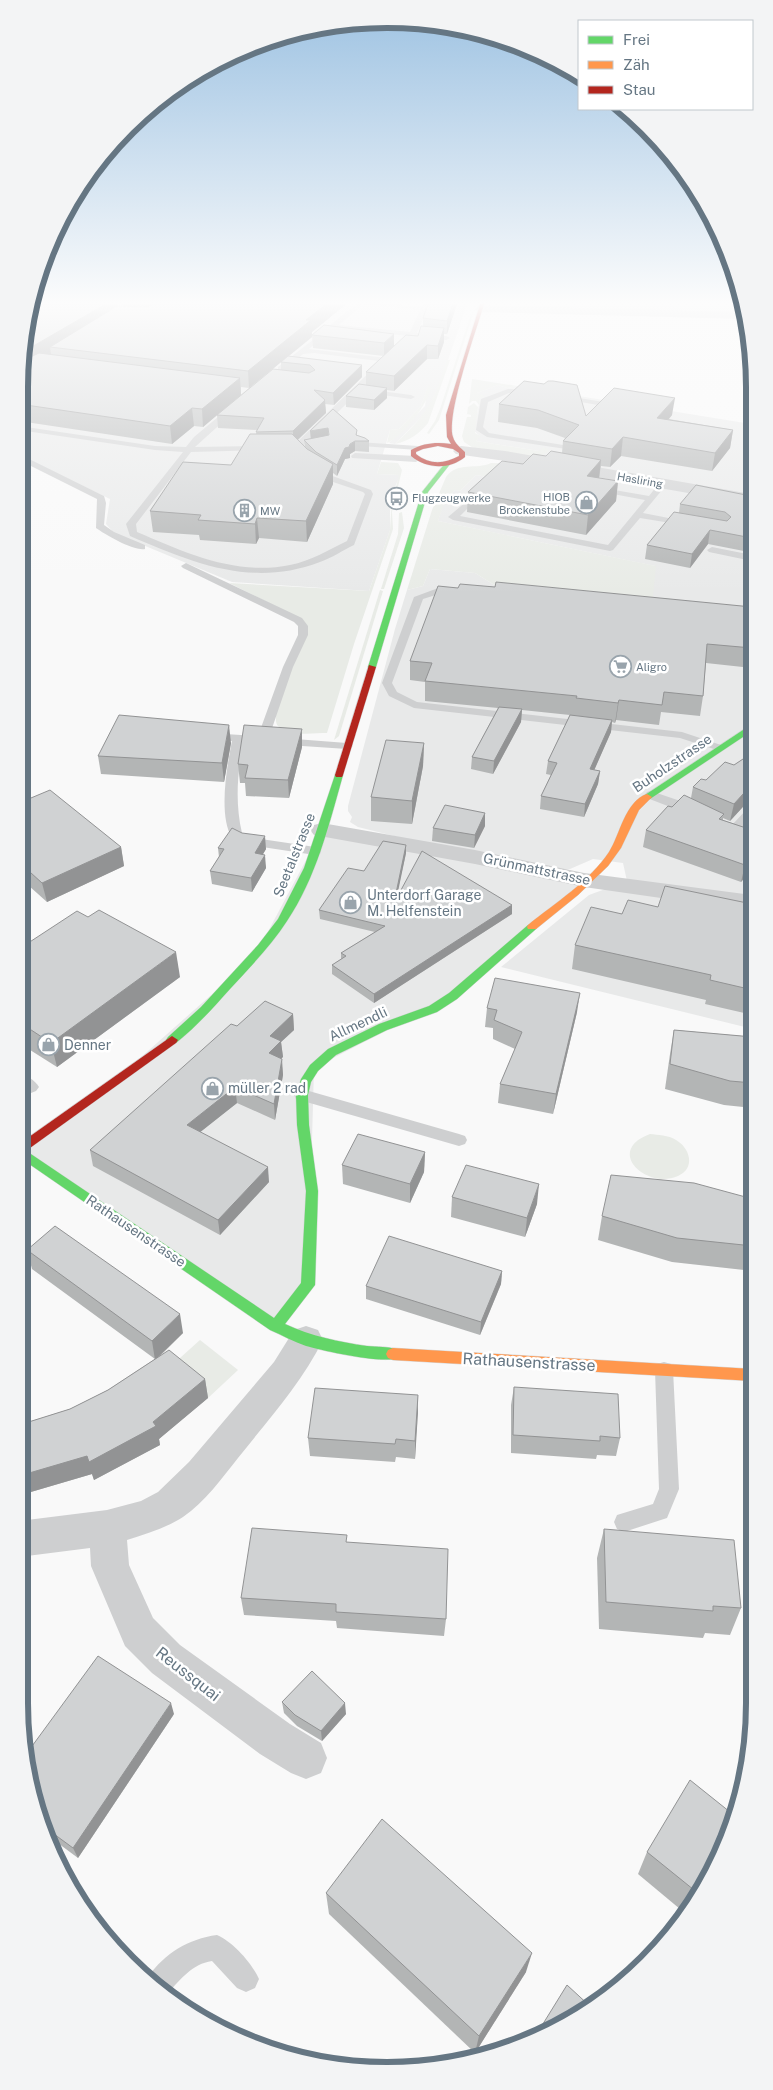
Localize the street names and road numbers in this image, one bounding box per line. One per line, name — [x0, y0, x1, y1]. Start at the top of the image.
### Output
street label: Hasliring — [616, 470, 664, 490]
street label: Buholzstrasse — [629, 731, 715, 795]
street label: Seetalstrasse — [270, 810, 318, 899]
street label: Grünmattstrasse — [482, 850, 592, 888]
street label: Allmendli — [326, 1004, 390, 1044]
street label: Rathausenstrasse — [83, 1192, 189, 1270]
street label: Rathausenstrasse — [462, 1349, 596, 1375]
street label: Reussquai — [152, 1643, 224, 1705]

